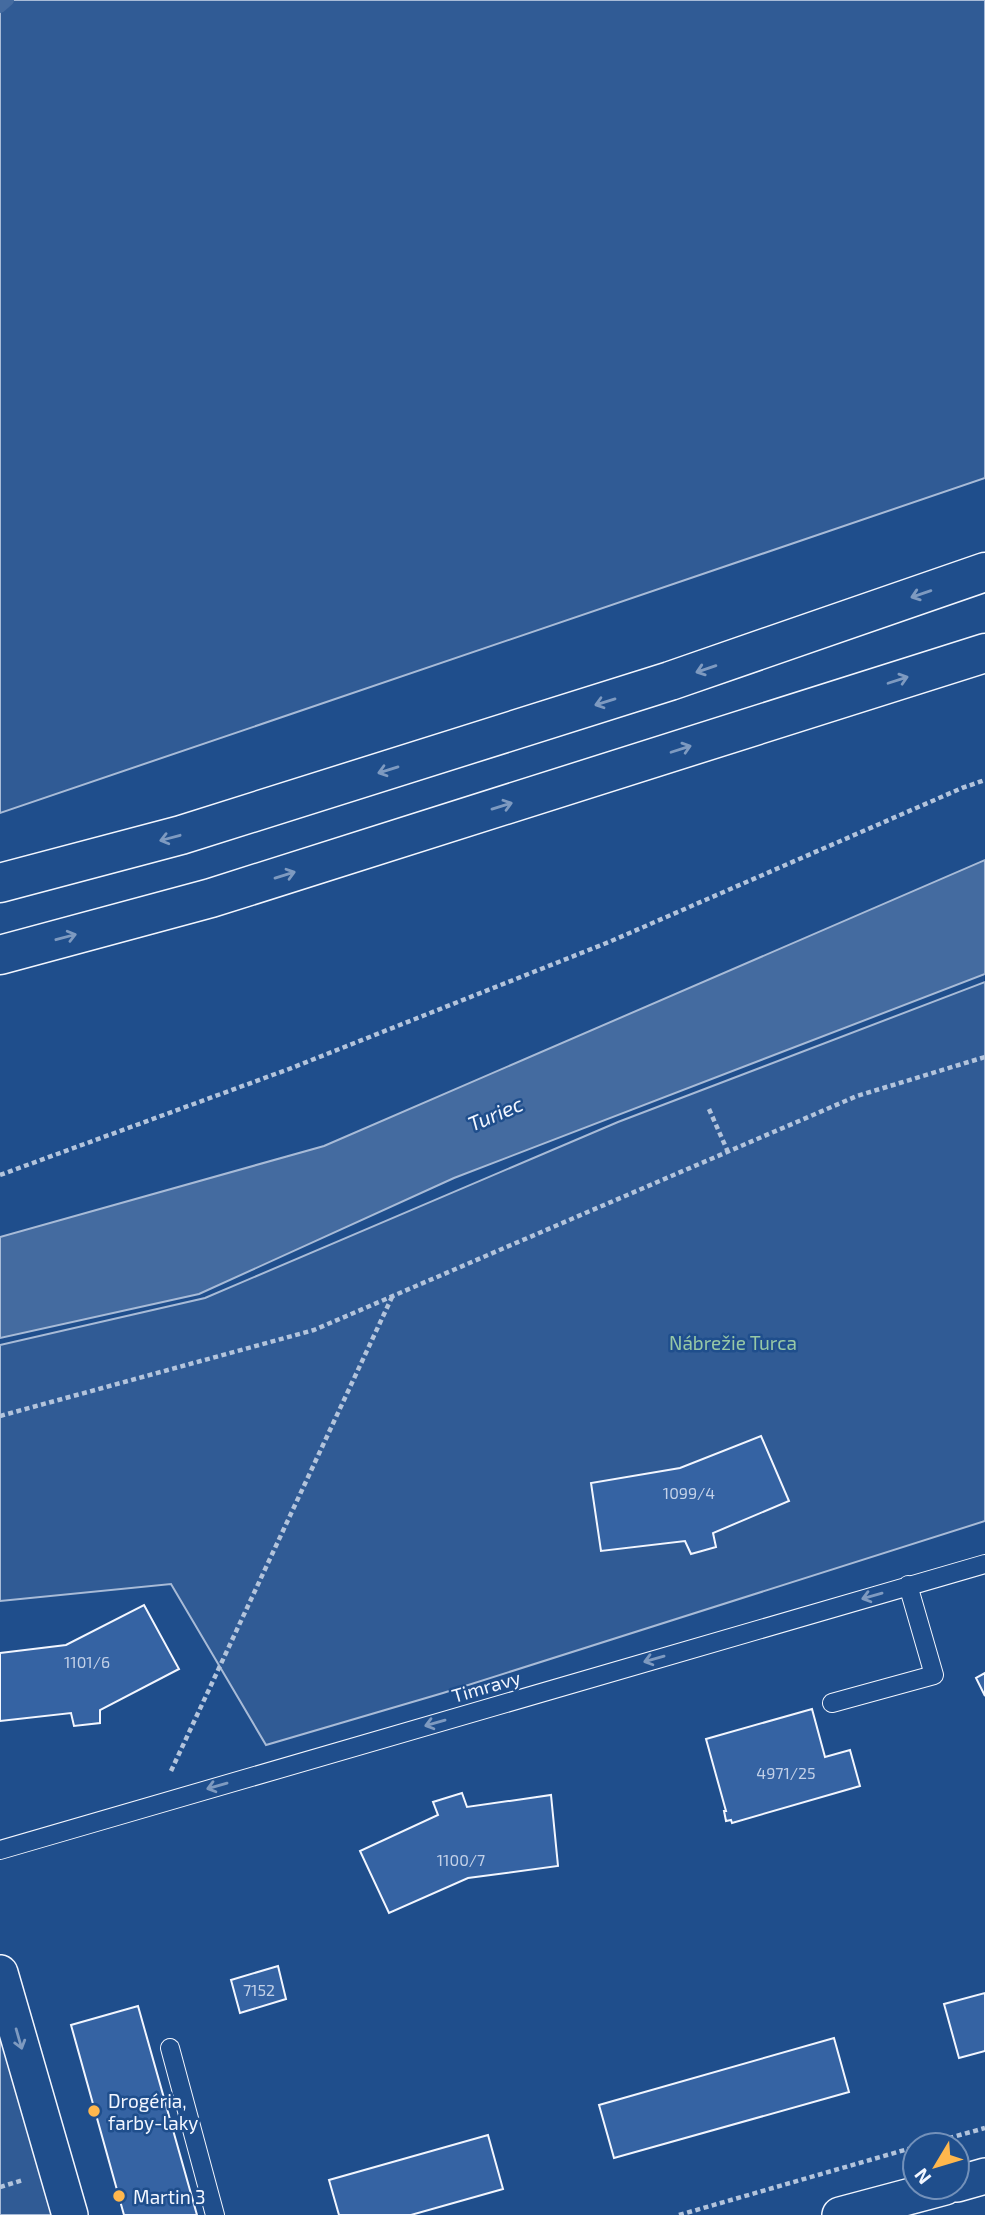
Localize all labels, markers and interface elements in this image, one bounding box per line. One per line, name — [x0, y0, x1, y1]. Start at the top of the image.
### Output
one-way arrow — [910, 589, 932, 601]
one-way arrow — [695, 664, 717, 676]
one-way arrow — [886, 673, 908, 686]
one-way arrow — [594, 696, 616, 709]
one-way arrow — [670, 742, 692, 755]
one-way arrow — [377, 765, 399, 777]
one-way arrow — [490, 799, 512, 812]
one-way arrow — [160, 832, 182, 845]
one-way arrow — [273, 867, 295, 880]
one-way arrow — [54, 930, 77, 943]
water label: Turiec — [464, 1090, 526, 1136]
park label: Nábrežie Turca — [669, 1331, 797, 1354]
house number: 1099/4 — [663, 1483, 715, 1502]
one-way arrow — [861, 1590, 883, 1603]
house number: 1101/6 — [64, 1652, 110, 1671]
one-way arrow — [643, 1654, 665, 1667]
street label: Timravy — [449, 1665, 523, 1707]
one-way arrow — [424, 1717, 446, 1730]
house number: 4971/25 — [756, 1763, 816, 1782]
one-way arrow — [206, 1781, 228, 1794]
house number: 1100/7 — [437, 1850, 485, 1869]
house number: 7152 — [243, 1980, 275, 1999]
one-way arrow — [13, 2027, 26, 2050]
place label: Drogéria, farby-laky — [108, 2089, 198, 2134]
marker: Drogéria, farby-laky — [86, 2103, 102, 2119]
north arrow — [901, 2131, 971, 2201]
text: N — [909, 2164, 935, 2189]
place label: Martin 3 — [133, 2185, 206, 2208]
marker: Martin 3 — [111, 2188, 127, 2204]

